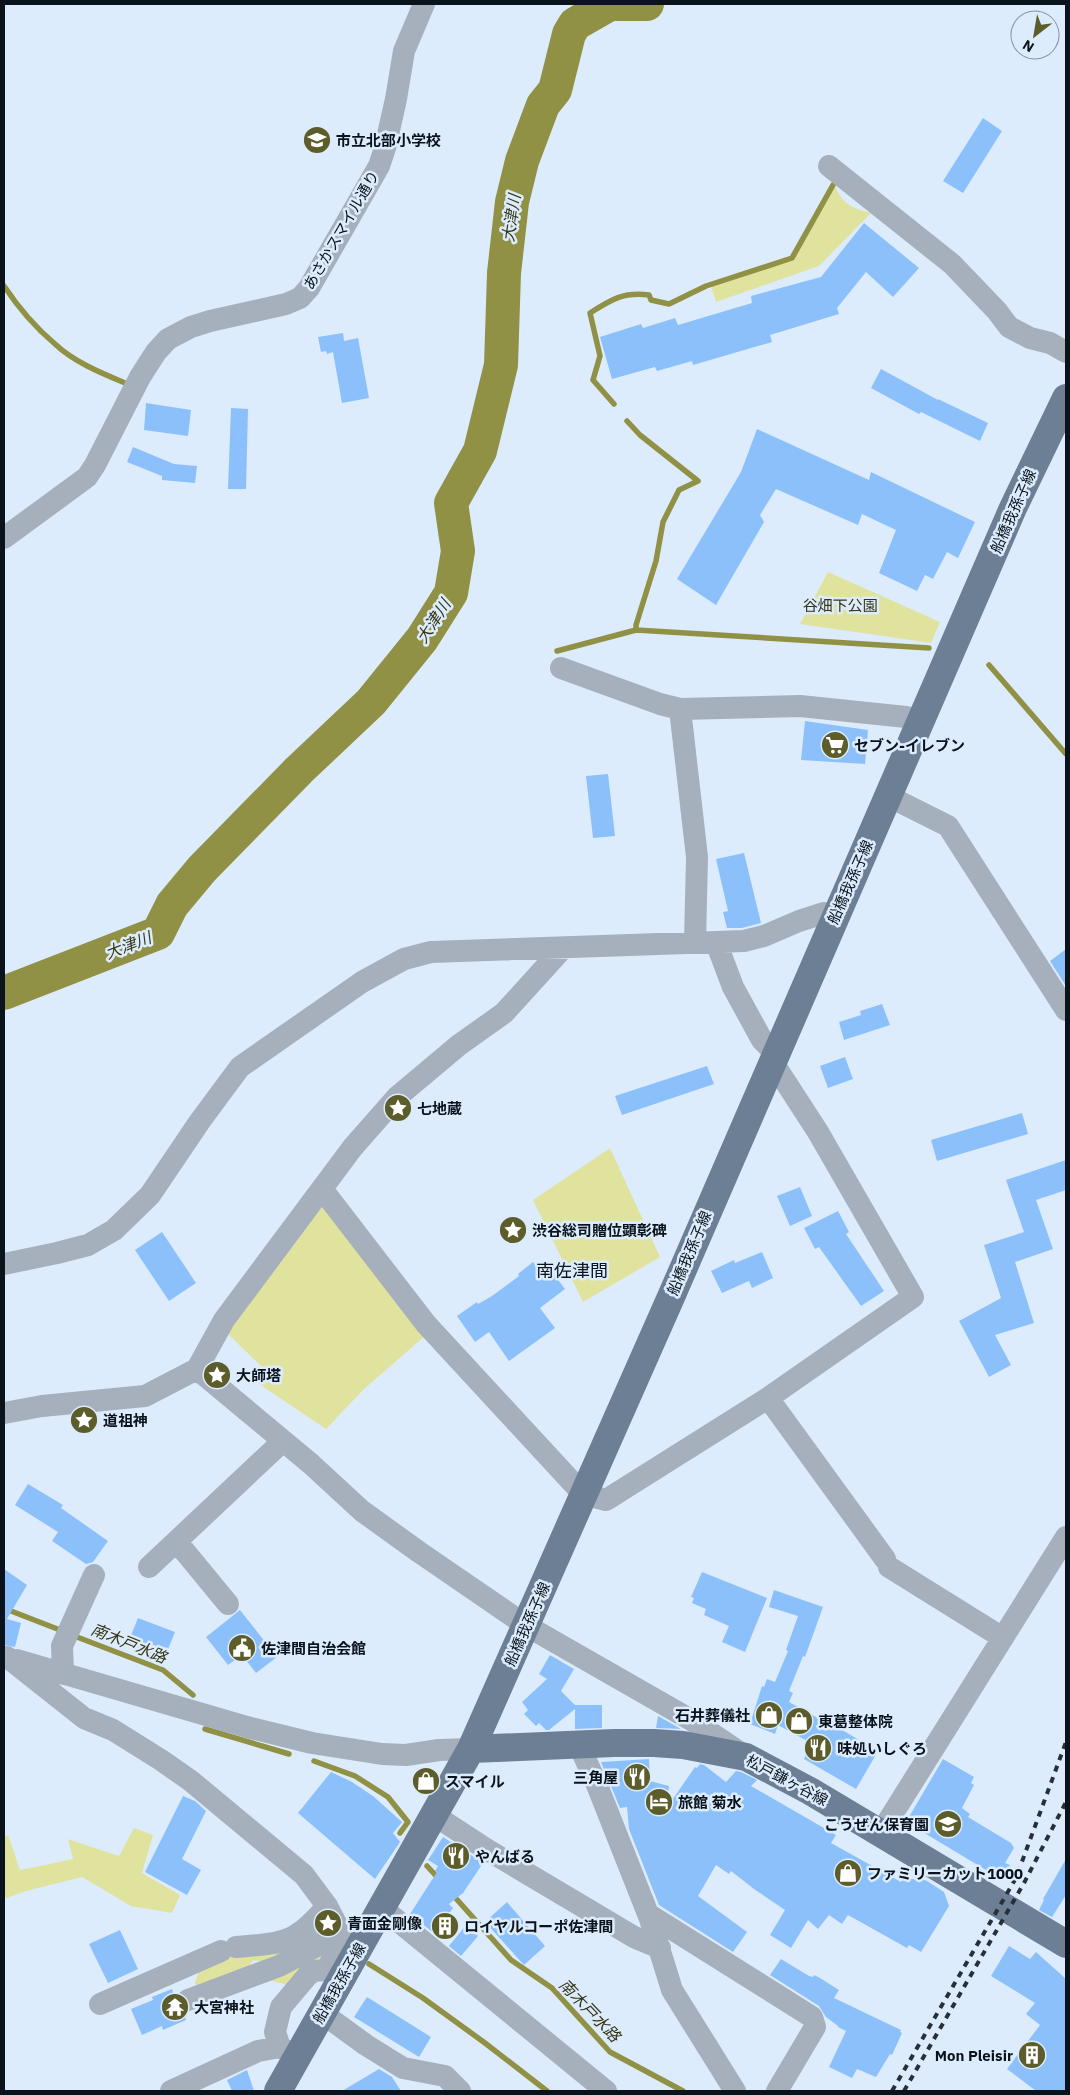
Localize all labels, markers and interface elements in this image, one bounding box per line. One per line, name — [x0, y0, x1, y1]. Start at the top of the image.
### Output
north arrow — [1010, 10, 1060, 60]
text: N — [1019, 36, 1037, 56]
school or university icon: 市立北部小学校 — [302, 125, 332, 155]
place label: 市立北部小学校 — [336, 131, 441, 150]
street label: あさかスマイル通り — [299, 167, 383, 293]
water label: 大津川 — [498, 191, 525, 243]
street label: 船橋我孫子線 — [986, 466, 1040, 556]
water label: 大津川 — [412, 594, 456, 647]
park label: 谷畑下公園 — [802, 596, 878, 615]
supermarket icon: セブン-イレブン — [820, 730, 850, 760]
place label: セブン-イレブン — [854, 736, 965, 755]
street label: 船橋我孫子線 — [823, 837, 877, 927]
water label: 大津川 — [102, 926, 156, 963]
place icon: 七地蔵 — [383, 1093, 413, 1123]
place label: 七地蔵 — [417, 1099, 462, 1118]
street label: 船橋我孫子線 — [663, 1208, 715, 1298]
place icon: 渋谷総司贈位顕彰碑 — [498, 1215, 528, 1245]
place label: 渋谷総司贈位顕彰碑 — [532, 1221, 667, 1240]
district label: 南佐津間 — [536, 1259, 608, 1282]
place icon: 大師塔 — [202, 1360, 232, 1390]
place label: 大師塔 — [236, 1366, 281, 1385]
place icon: 道祖神 — [69, 1405, 99, 1435]
place label: 道祖神 — [103, 1411, 148, 1430]
street label: 船橋我孫子線 — [500, 1579, 554, 1669]
water label: 南木戸水路 — [88, 1619, 172, 1668]
public building icon: 佐津間自治会館 — [227, 1633, 257, 1663]
place label: 佐津間自治会館 — [261, 1639, 366, 1658]
shop icon: 石井葬儀社 — [754, 1700, 784, 1730]
place label: 石井葬儀社 — [675, 1706, 750, 1725]
shop icon: 東葛整体院 — [784, 1706, 814, 1736]
place label: 東葛整体院 — [818, 1712, 893, 1731]
restaurant icon: 味処いしぐろ — [803, 1733, 833, 1763]
place label: 味処いしぐろ — [837, 1739, 927, 1758]
street label: 松戸鎌ヶ谷線 — [743, 1750, 831, 1810]
restaurant icon: 三角屋 — [622, 1762, 652, 1792]
shop icon: スマイル — [411, 1766, 441, 1796]
place label: 三角屋 — [573, 1768, 618, 1787]
place label: スマイル — [445, 1772, 505, 1791]
hotel icon: 旅館 菊水 — [644, 1787, 674, 1817]
place label: 旅館 菊水 — [678, 1793, 742, 1812]
school or university icon: こうぜん保育園 — [933, 1809, 963, 1839]
place label: こうぜん保育園 — [824, 1815, 929, 1834]
restaurant icon: やんばる — [441, 1841, 471, 1871]
place label: やんばる — [475, 1847, 535, 1866]
shop icon: ファミリーカット1000 — [833, 1858, 863, 1888]
place label: ファミリーカット1000 — [867, 1864, 1023, 1883]
place icon: 青面金剛像 — [313, 1908, 343, 1938]
building icon: ロイヤルコーポ佐津間 — [430, 1911, 460, 1941]
place label: 青面金剛像 — [347, 1914, 422, 1933]
place label: ロイヤルコーポ佐津間 — [464, 1917, 613, 1936]
street label: 船橋我孫子線 — [308, 1939, 370, 2027]
water label: 南木戸水路 — [555, 1974, 626, 2047]
temple icon: 大宮神社 — [160, 1992, 190, 2022]
place label: 大宮神社 — [194, 1998, 254, 2017]
building icon: Mon Pleisir — [1017, 2040, 1047, 2070]
place label: Mon Pleisir — [935, 2046, 1013, 2065]

